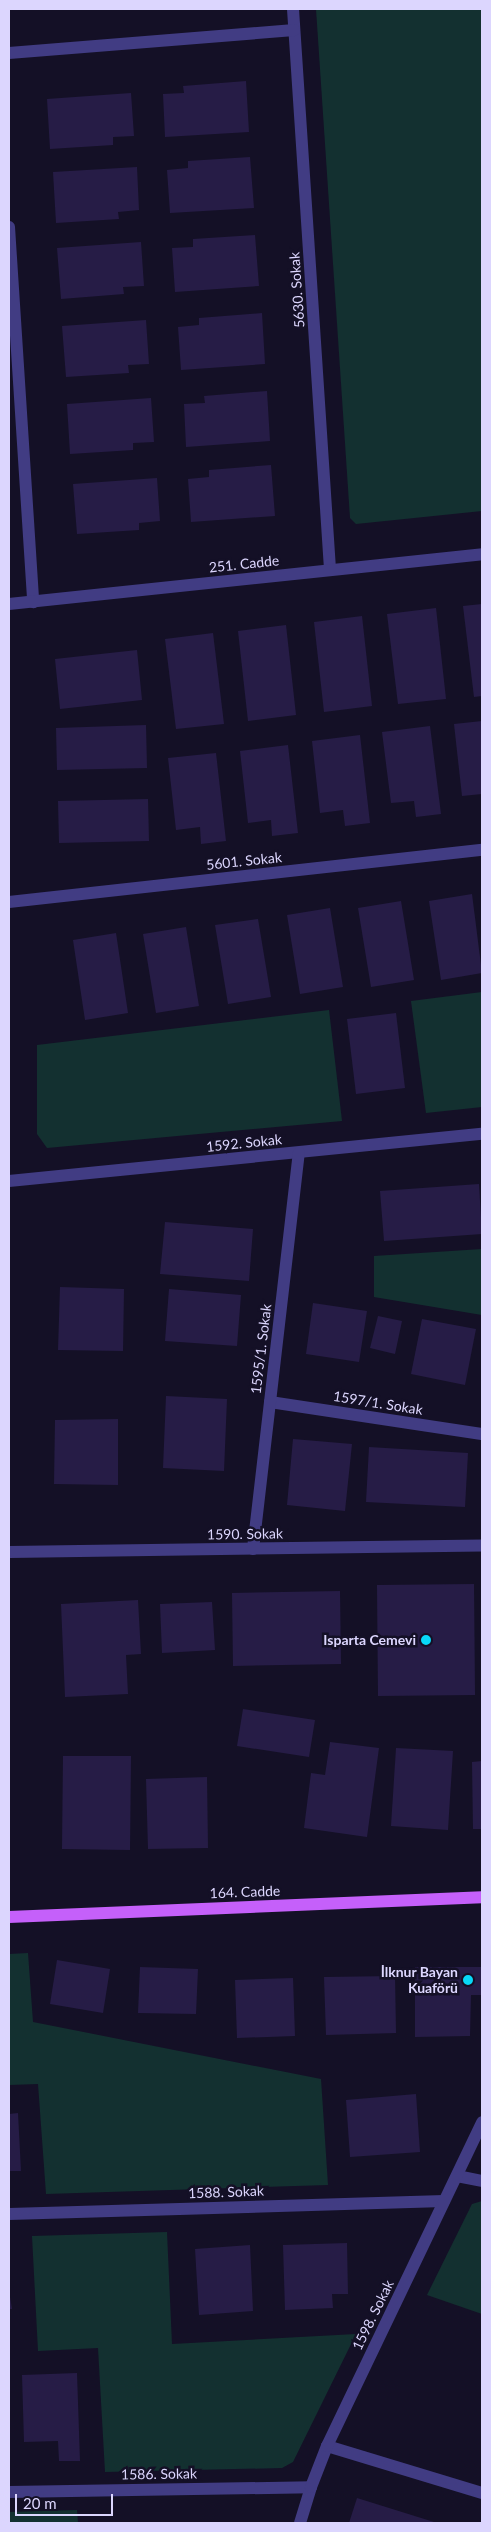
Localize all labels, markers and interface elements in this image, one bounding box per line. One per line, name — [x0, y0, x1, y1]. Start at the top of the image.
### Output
street label: 5630. Sokak — [286, 251, 308, 329]
street label: 251. Cadde — [208, 552, 280, 576]
street label: 5601. Sokak — [205, 849, 283, 873]
street label: 1592. Sokak — [205, 1131, 283, 1155]
street label: 1595/1. Sokak — [247, 1303, 275, 1395]
street label: 1597/1. Sokak — [332, 1388, 424, 1418]
street label: 1590. Sokak — [207, 1525, 283, 1543]
place label: Isparta Cemevi — [323, 1632, 416, 1648]
marker: Isparta Cemevi — [420, 1634, 432, 1646]
street label: 164. Cadde — [209, 1882, 281, 1902]
place label: İlknur Bayan Kuaförü — [380, 1964, 458, 1996]
marker: İlknur Bayan Kuaförü — [462, 1974, 474, 1986]
street label: 1588. Sokak — [188, 2182, 264, 2202]
street label: 1598. Sokak — [349, 2277, 397, 2353]
street label: 1586. Sokak — [121, 2465, 197, 2483]
scale bar — [18, 2484, 115, 2516]
text: 20 m — [23, 2494, 57, 2512]

